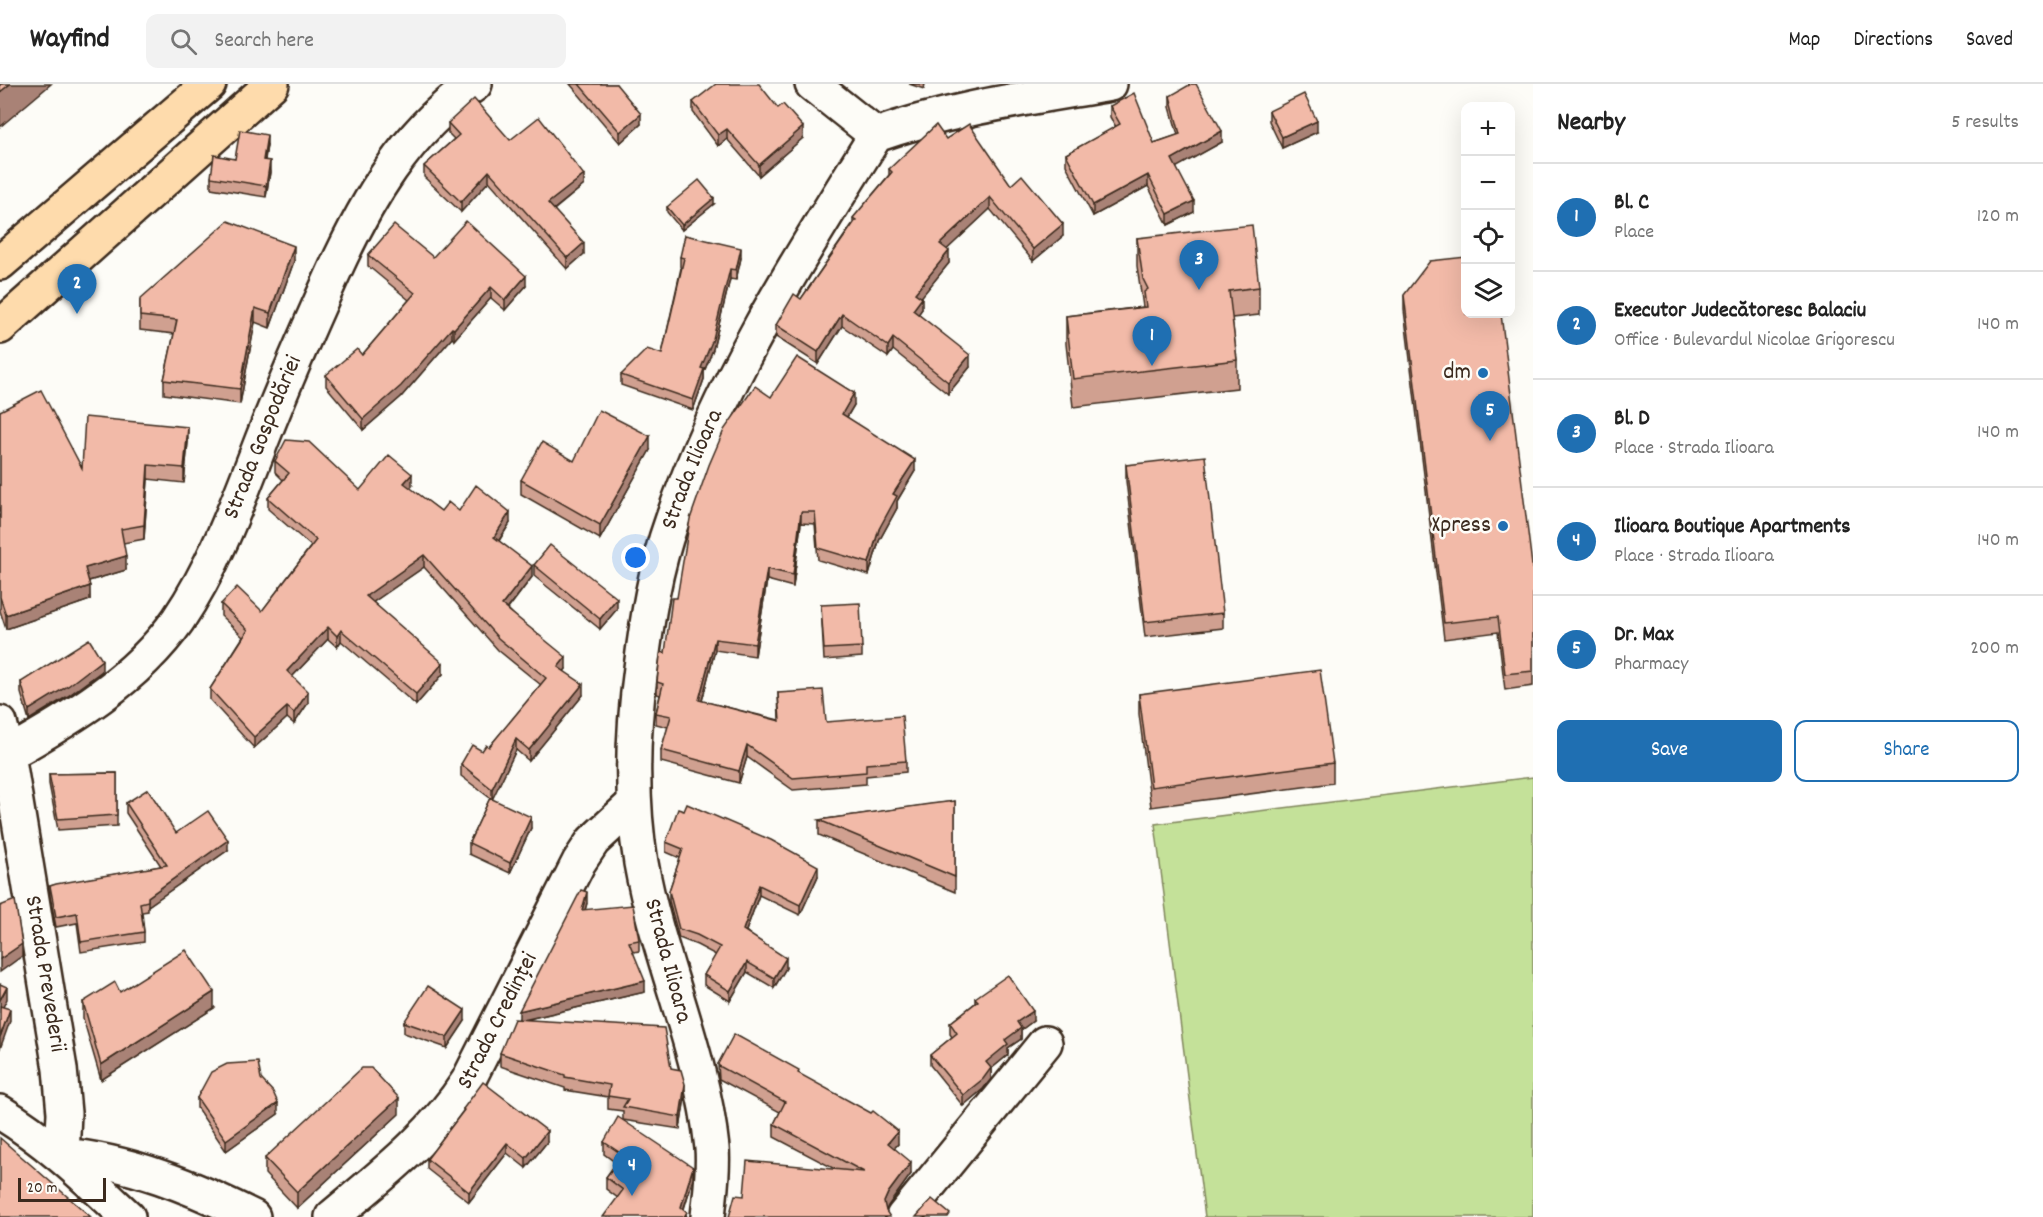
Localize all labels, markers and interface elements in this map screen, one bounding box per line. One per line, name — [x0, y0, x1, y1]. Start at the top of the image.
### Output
search box — [146, 14, 566, 68]
text: Wayfind — [30, 21, 110, 61]
icon: search — [167, 25, 200, 58]
text: Search here — [215, 26, 314, 57]
text: Map — [1789, 26, 1820, 56]
text: Directions — [1853, 26, 1933, 56]
text: Saved — [1966, 26, 2013, 56]
map controls — [1461, 102, 1515, 318]
button: + — [1461, 102, 1515, 156]
text: Nearby — [1557, 105, 1625, 142]
text: 5 results — [1951, 109, 2019, 137]
button: − — [1461, 156, 1515, 210]
text: Bl. C — [1614, 188, 1649, 219]
text: 1 — [1574, 203, 1579, 231]
text: 120 m — [1977, 203, 2019, 231]
button: locate — [1461, 210, 1515, 264]
text: Place — [1614, 219, 1654, 247]
pin: 3 — [1180, 240, 1218, 290]
pin: 2 — [58, 264, 97, 314]
button: layers — [1461, 264, 1515, 318]
text: Executor Judecătoresc Balaciu — [1614, 296, 1866, 327]
text: 2 — [1572, 311, 1581, 339]
text: 140 m — [1977, 311, 2019, 339]
pin: 1 — [1132, 316, 1172, 366]
text: Office · Bulevardul Nicolae Grigorescu — [1614, 327, 1895, 355]
street label: Strada Gospodăriei — [215, 351, 312, 525]
place label: dm — [1443, 356, 1471, 390]
marker: dm — [1476, 366, 1490, 380]
pin: 5 — [1470, 392, 1510, 441]
street label: Strada Ilioara — [653, 403, 733, 534]
text: Bl. D — [1614, 404, 1650, 435]
text: 3 — [1572, 419, 1581, 447]
text: 140 m — [1977, 419, 2019, 447]
text: Place · Strada Ilioara — [1614, 435, 1774, 463]
place label: Xpress — [1432, 509, 1491, 543]
text: Ilioara Boutique Apartments — [1614, 512, 1851, 543]
marker: Xpress — [1496, 519, 1510, 533]
text: 4 — [1572, 527, 1581, 555]
text: 140 m — [1977, 527, 2019, 555]
your location — [621, 543, 650, 572]
text: Place · Strada Ilioara — [1614, 543, 1774, 571]
text: Dr. Max — [1614, 620, 1674, 651]
text: 5 — [1572, 635, 1581, 663]
text: 200 m — [1970, 635, 2019, 663]
text: Pharmacy — [1614, 651, 1688, 679]
button: Save — [1557, 720, 1782, 782]
button: Share — [1794, 720, 2019, 782]
street label: Strada Prevederii — [15, 893, 74, 1055]
street label: Strada Ilioara — [634, 895, 700, 1028]
street label: Strada Credinței — [449, 947, 547, 1097]
pin: 4 — [612, 1146, 652, 1196]
scale bar — [18, 1175, 106, 1202]
text: 20 m — [27, 1177, 57, 1200]

